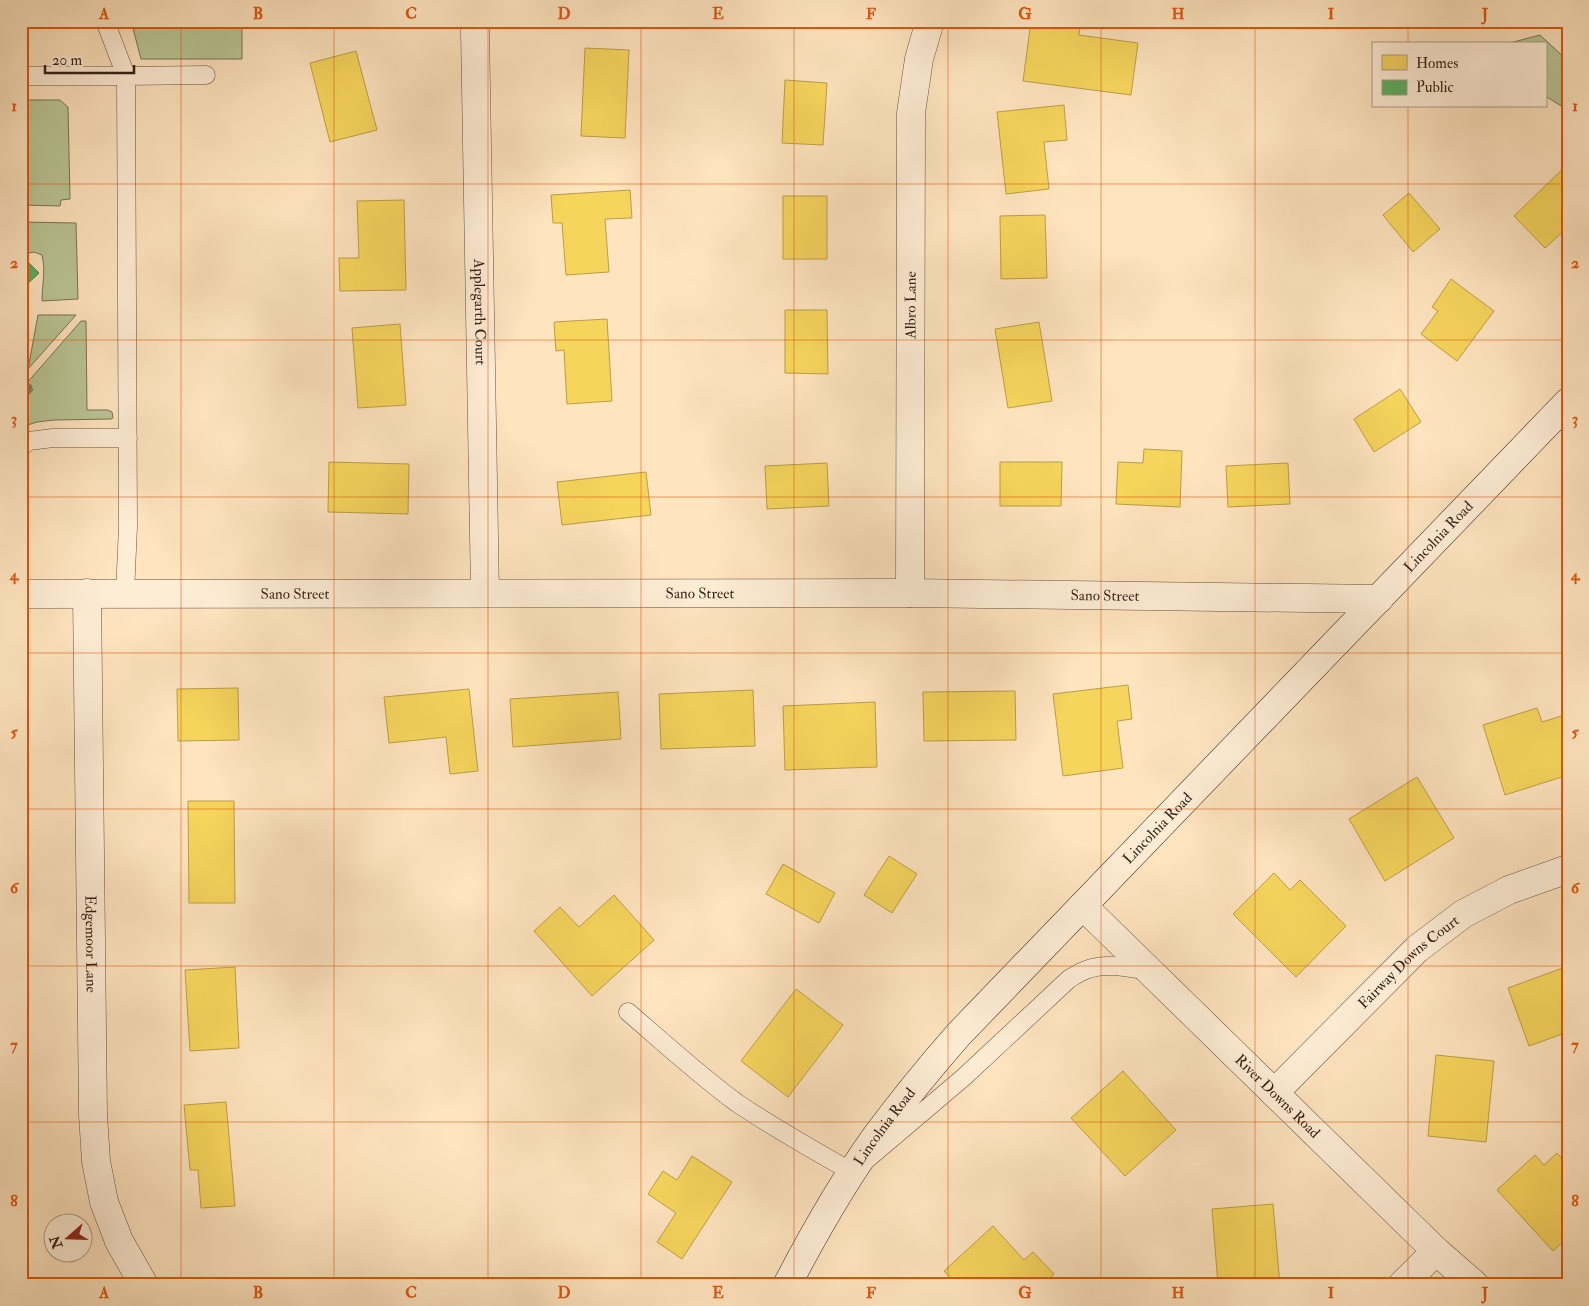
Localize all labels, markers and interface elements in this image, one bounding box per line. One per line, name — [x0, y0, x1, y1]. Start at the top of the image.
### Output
text: A — [98, 4, 110, 24]
text: B — [253, 4, 263, 24]
text: C — [405, 4, 417, 24]
text: D — [557, 4, 571, 24]
text: E — [712, 4, 724, 24]
text: F — [866, 4, 876, 24]
text: G — [1018, 4, 1032, 24]
text: H — [1171, 4, 1185, 24]
text: I — [1328, 4, 1335, 24]
text: J — [1481, 4, 1489, 25]
scale bar — [45, 42, 134, 74]
legend — [1372, 42, 1546, 108]
text: 20 m — [52, 51, 82, 70]
text: Homes — [1416, 54, 1458, 73]
text: Public — [1416, 78, 1454, 97]
text: 1 — [11, 96, 17, 116]
text: 1 — [1572, 96, 1578, 116]
text: 2 — [10, 253, 18, 273]
text: 2 — [1571, 253, 1579, 273]
street label: Applegarth Court — [469, 258, 490, 365]
street label: Albro Lane — [901, 271, 920, 340]
text: 3 — [11, 409, 17, 429]
text: 3 — [1572, 409, 1578, 429]
street label: Lincolnia Road — [1400, 496, 1478, 576]
text: 4 — [9, 565, 20, 585]
text: 4 — [1570, 565, 1581, 585]
street label: Sano Street — [261, 584, 330, 603]
street label: Sano Street — [666, 584, 735, 603]
street label: Sano Street — [1070, 586, 1140, 605]
text: 5 — [10, 722, 18, 742]
text: 5 — [1571, 722, 1579, 742]
street label: Lincolnia Road — [1119, 788, 1197, 868]
text: 6 — [10, 878, 20, 898]
text: 6 — [1571, 878, 1581, 898]
street label: Edgemoor Lane — [81, 895, 101, 993]
street label: Fairway Downs Court — [1354, 911, 1463, 1013]
text: 7 — [10, 1035, 18, 1055]
text: 7 — [1571, 1035, 1579, 1055]
street label: River Downs Road — [1231, 1050, 1325, 1143]
street label: Lincolnia Road — [849, 1084, 920, 1169]
text: 8 — [10, 1191, 18, 1211]
text: 8 — [1571, 1191, 1579, 1211]
north arrow — [42, 1214, 92, 1264]
text: N — [46, 1233, 67, 1252]
text: A — [98, 1283, 110, 1303]
text: B — [253, 1283, 263, 1303]
text: C — [405, 1283, 417, 1303]
text: D — [557, 1283, 571, 1303]
text: E — [712, 1283, 724, 1303]
text: F — [866, 1283, 876, 1303]
text: G — [1018, 1283, 1032, 1303]
text: H — [1171, 1283, 1185, 1303]
text: I — [1328, 1283, 1335, 1303]
text: J — [1481, 1283, 1489, 1304]

